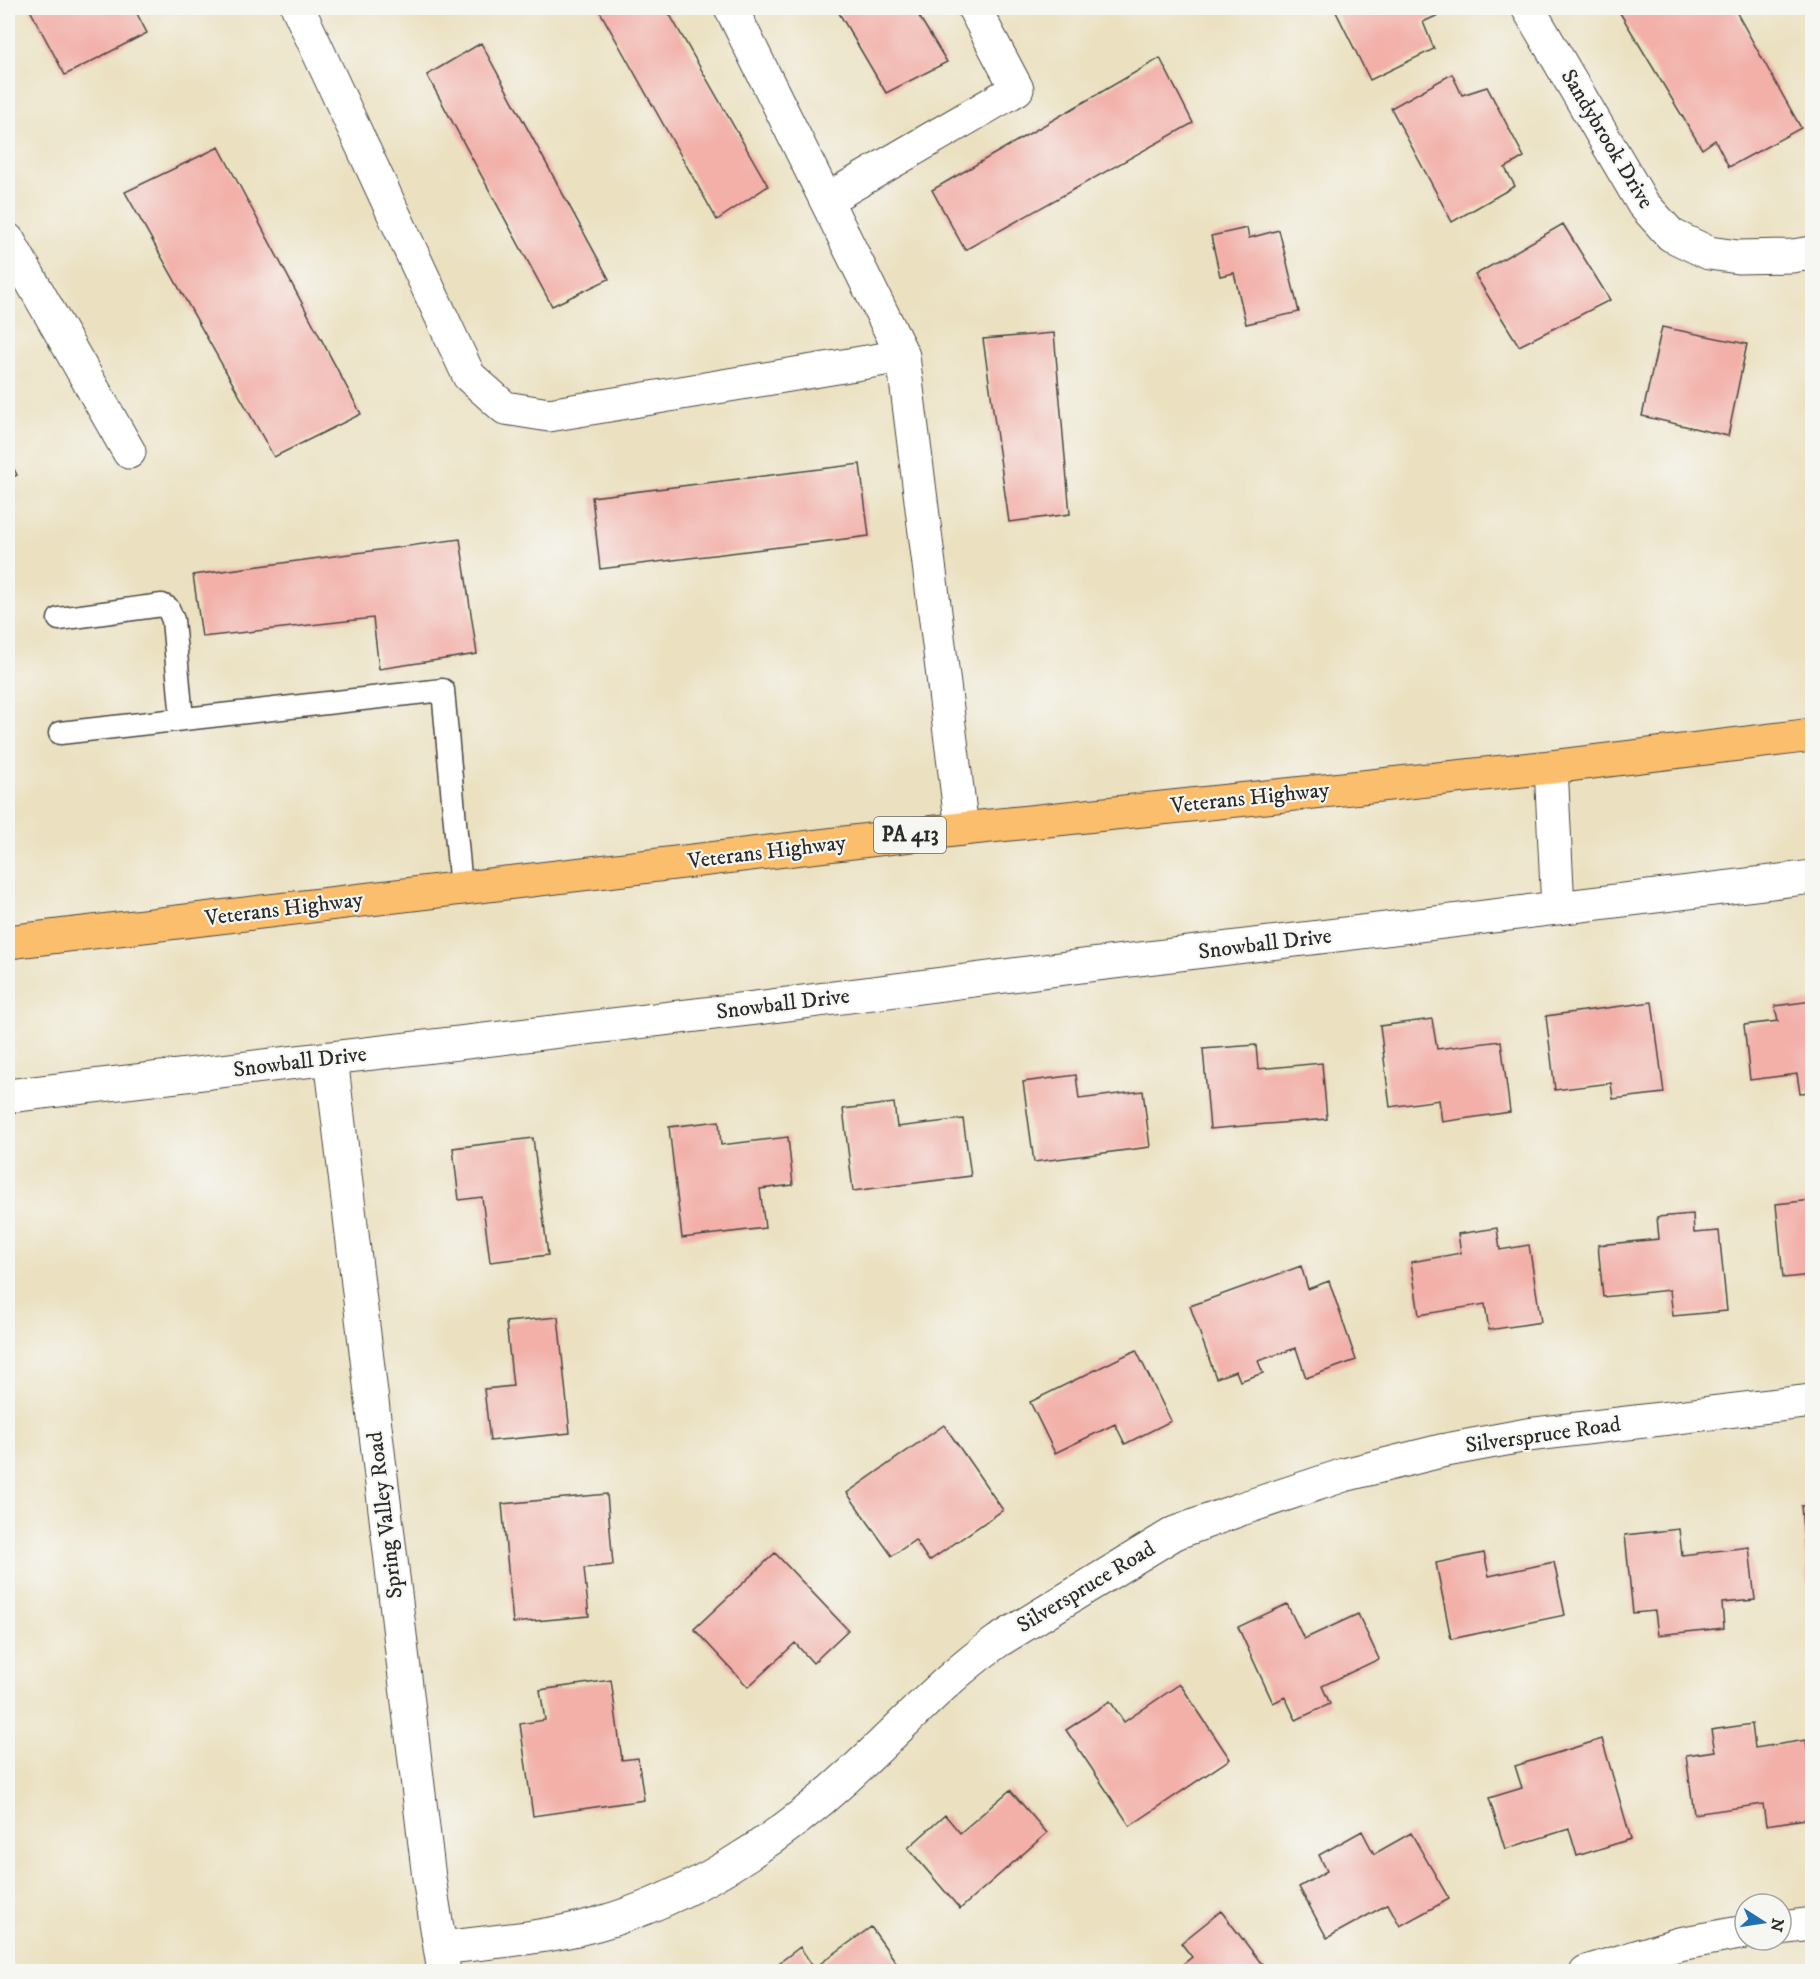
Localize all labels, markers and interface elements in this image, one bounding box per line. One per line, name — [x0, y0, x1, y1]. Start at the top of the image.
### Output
street label: Sandybrook Drive — [1555, 64, 1659, 214]
street label: Veterans Highway — [1168, 776, 1331, 820]
road number: PA 413 — [874, 817, 946, 853]
street label: Veterans Highway — [685, 829, 848, 875]
street label: Veterans Highway — [202, 886, 365, 932]
street label: Snowball Drive — [1197, 922, 1333, 966]
street label: Snowball Drive — [715, 982, 851, 1026]
street label: Snowball Drive — [232, 1040, 368, 1084]
street label: Silverspruce Road — [1464, 1411, 1622, 1459]
street label: Spring Valley Road — [361, 1430, 409, 1600]
street label: Silverspruce Road — [1012, 1535, 1160, 1639]
north arrow — [1733, 1892, 1793, 1952]
text: N — [1766, 1916, 1788, 1933]

